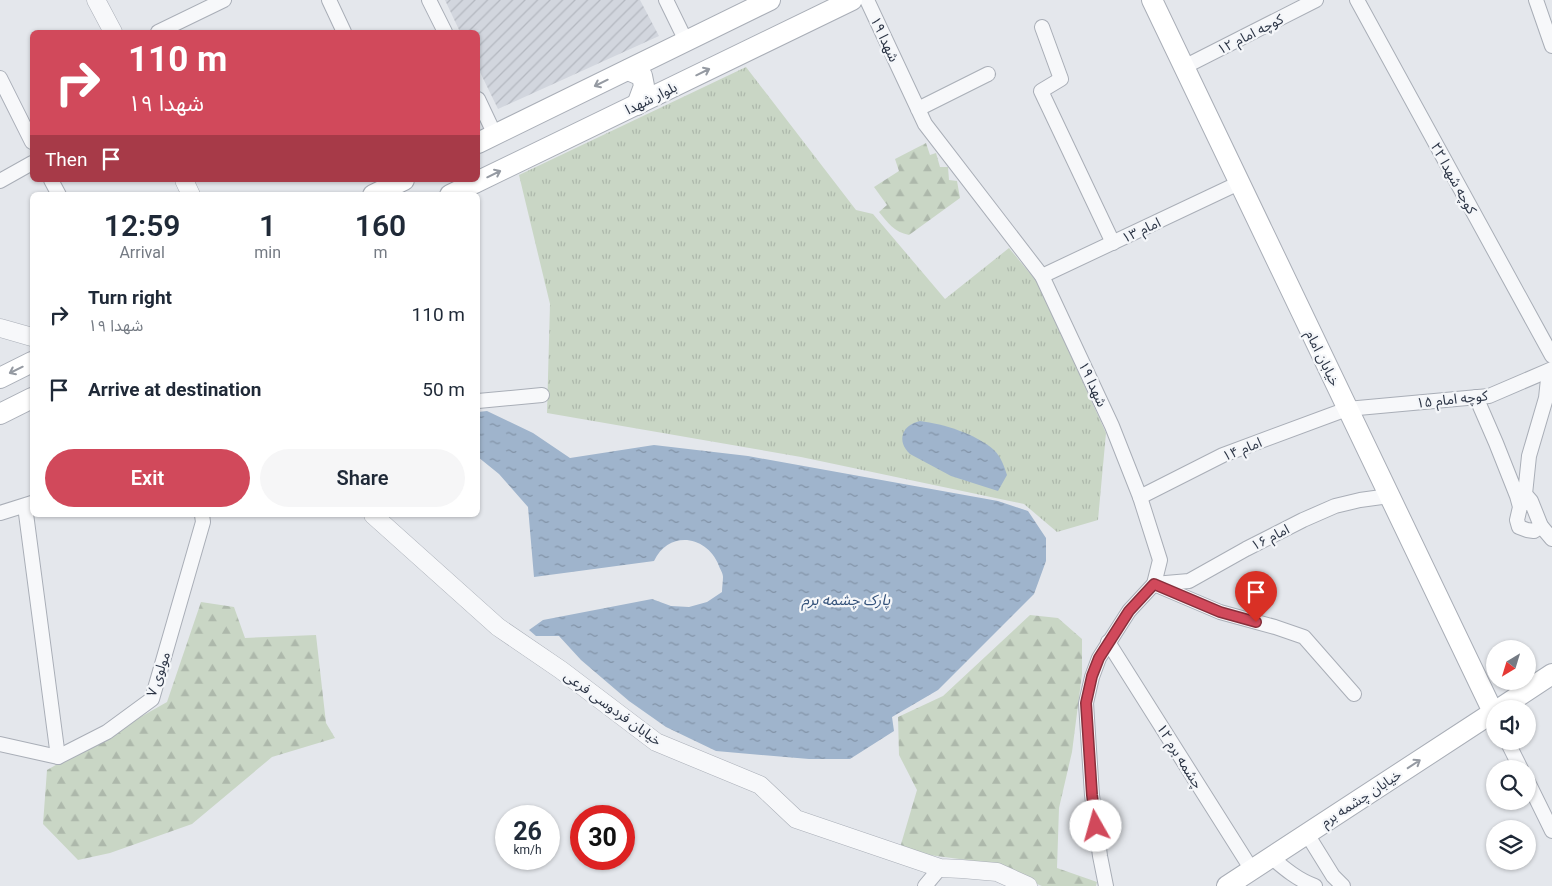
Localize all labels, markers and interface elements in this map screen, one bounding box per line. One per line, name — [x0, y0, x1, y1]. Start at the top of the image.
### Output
street label: کوچه امام ۱۲ — [1214, 10, 1287, 60]
street label: شهدا ۱۹ — [867, 14, 902, 65]
text: 110 m — [128, 39, 227, 80]
icon: right — [45, 50, 110, 115]
one-way arrow — [695, 67, 710, 77]
one-way arrow — [594, 79, 609, 88]
street label: بلوار شهدا — [623, 79, 680, 118]
text: شهدا ۱۹ — [128, 91, 204, 116]
street label: کوچه شهدا ۲۲ — [1426, 139, 1480, 218]
icon: arrive — [97, 145, 125, 173]
text: Then — [45, 148, 87, 171]
one-way arrow — [486, 169, 501, 178]
text: 12:59 — [104, 208, 181, 243]
text: 1 — [259, 208, 276, 243]
text: 160 — [355, 208, 406, 243]
street label: امام ۱۳ — [1119, 214, 1164, 249]
text: Arrival — [119, 243, 165, 262]
text: min — [254, 243, 281, 262]
text: m — [373, 243, 388, 262]
text: Turn right — [88, 286, 172, 309]
icon: right — [45, 301, 73, 329]
text: 110 m — [412, 303, 465, 326]
text: شهدا ۱۹ — [88, 316, 143, 335]
street label: خیابان امام — [1300, 328, 1343, 390]
street label: شهدا ۱۹ — [1075, 359, 1110, 410]
one-way arrow — [9, 366, 24, 375]
icon: arrive — [45, 376, 73, 404]
text: Arrive at destination — [88, 378, 261, 401]
text: 50 m — [422, 378, 465, 401]
street label: کوچه امام ۱۵ — [1415, 387, 1489, 414]
street label: امام ۱۴ — [1220, 434, 1265, 467]
button: Exit — [45, 449, 250, 507]
button: Share — [260, 449, 465, 507]
street label: امام ۱۶ — [1248, 521, 1293, 556]
pin — [1235, 571, 1277, 622]
icon: arrive — [1242, 578, 1270, 606]
water label: پارک چشمه برم — [801, 591, 891, 611]
north arrow — [1486, 640, 1536, 690]
map controls — [1486, 640, 1536, 870]
street label: مولوی ۷ — [143, 649, 174, 699]
street label: خیابان فردوسی فرعی — [561, 667, 665, 749]
button: sound — [1486, 700, 1536, 750]
street label: چشمه برم ۱۲ — [1151, 721, 1206, 793]
one-way arrow — [1407, 758, 1421, 768]
button: search — [1486, 760, 1536, 810]
street label: خیابان چشمه برم — [1318, 766, 1406, 832]
position arrow — [1069, 799, 1121, 851]
speed limit sign: 30 — [570, 805, 635, 870]
text: 26 — [513, 817, 542, 846]
button: layers — [1486, 820, 1536, 870]
text: km/h — [513, 843, 542, 857]

